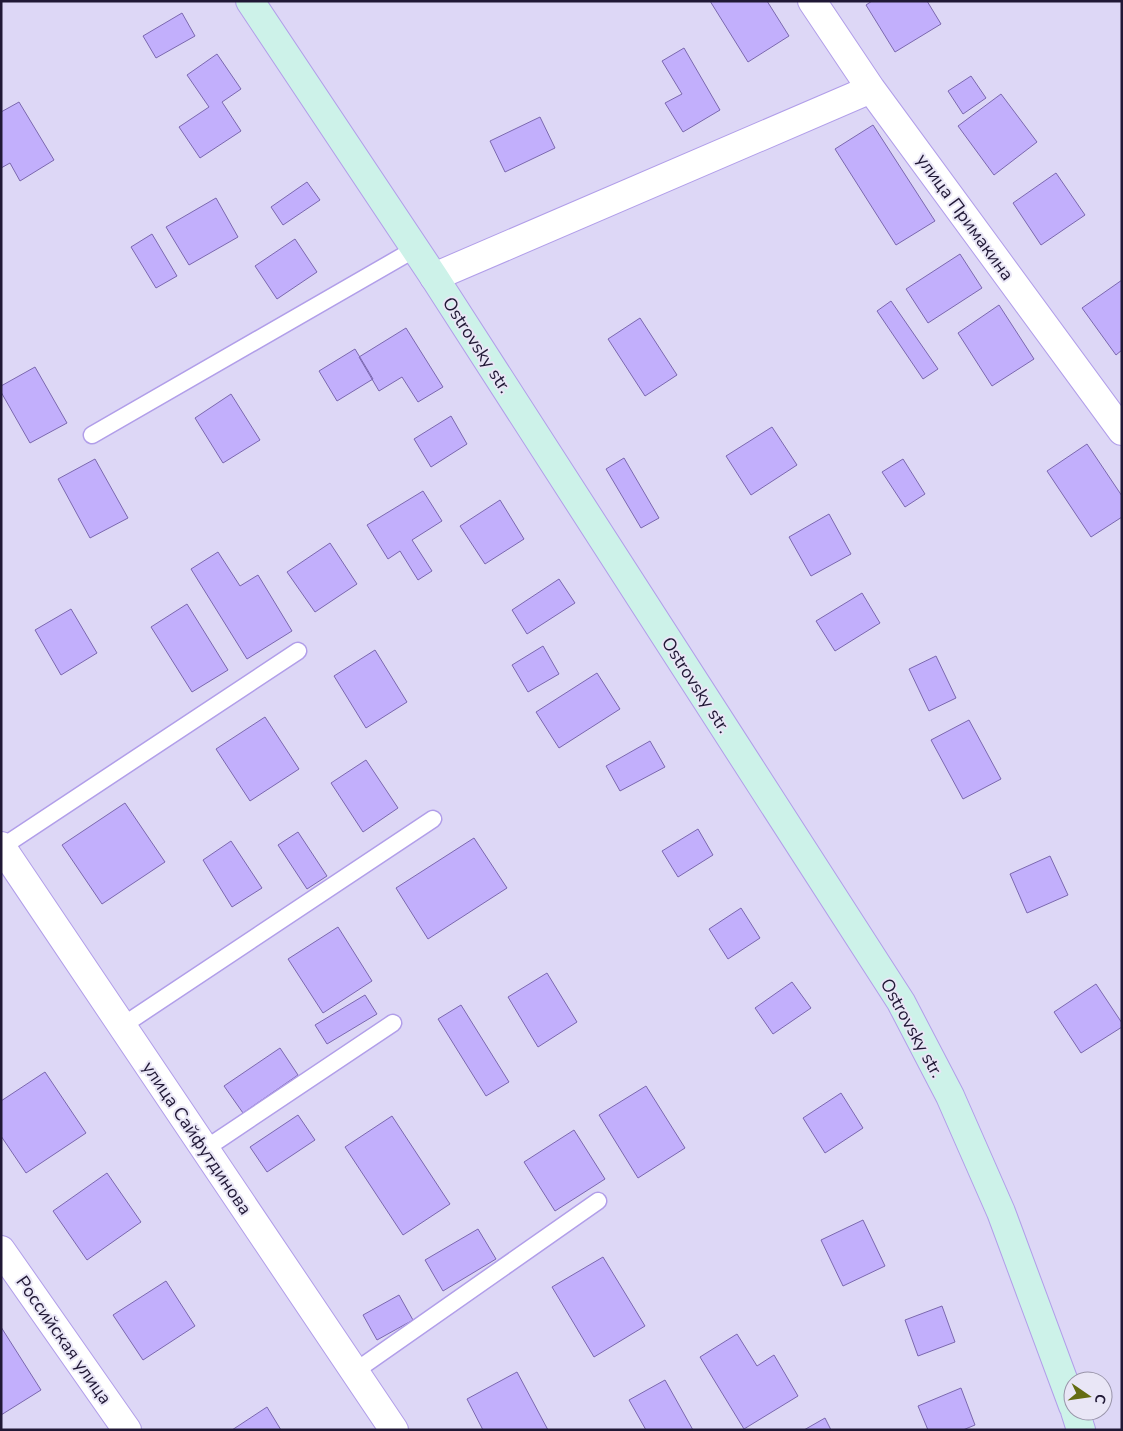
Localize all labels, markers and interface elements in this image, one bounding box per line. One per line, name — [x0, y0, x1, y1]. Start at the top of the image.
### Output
street label: улица Примакина — [911, 149, 1019, 285]
street label: Ostrovsky str. — [437, 292, 517, 398]
street label: Ostrovsky str. — [656, 632, 736, 738]
street label: Ostrovsky str. — [875, 974, 949, 1082]
street label: улица Сайфутдинова — [137, 1057, 257, 1219]
street label: Российская улица — [11, 1271, 117, 1409]
north arrow — [1063, 1371, 1113, 1421]
text: С — [1090, 1392, 1111, 1406]

